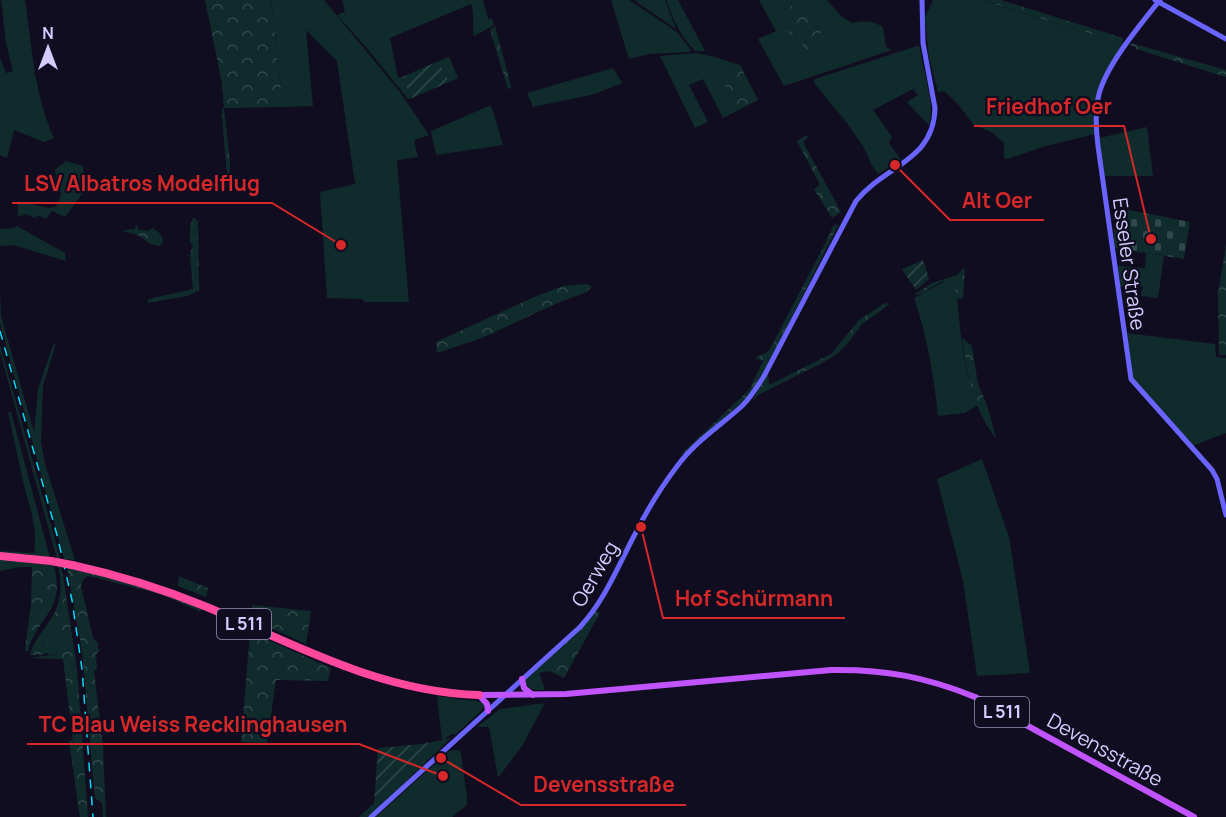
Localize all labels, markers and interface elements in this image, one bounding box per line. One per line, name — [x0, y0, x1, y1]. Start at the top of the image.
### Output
north arrow — [18, 18, 78, 78]
text: N — [42, 22, 54, 44]
callout: Friedhof Oer — [974, 87, 1124, 126]
text: Friedhof Oer — [986, 92, 1112, 120]
callout: LSV Albatros Modelflug — [12, 164, 272, 203]
text: LSV Albatros Modelflug — [24, 169, 260, 197]
callout: Alt Oer — [950, 181, 1044, 220]
text: Alt Oer — [962, 186, 1032, 214]
street label: Esseler Straße — [1107, 196, 1152, 332]
street label: Oerweg — [565, 536, 624, 612]
callout: Hof Schürmann — [663, 579, 845, 618]
text: Hof Schürmann — [675, 584, 833, 612]
road number: L 511 — [217, 609, 271, 639]
road number: L 511 — [975, 697, 1029, 727]
callout: TC Blau Weiss Recklinghausen — [27, 705, 359, 744]
street label: Devensstraße — [1043, 707, 1168, 792]
text: TC Blau Weiss Recklinghausen — [39, 710, 347, 738]
callout: Devensstraße — [521, 766, 686, 805]
text: Devensstraße — [533, 770, 675, 798]

